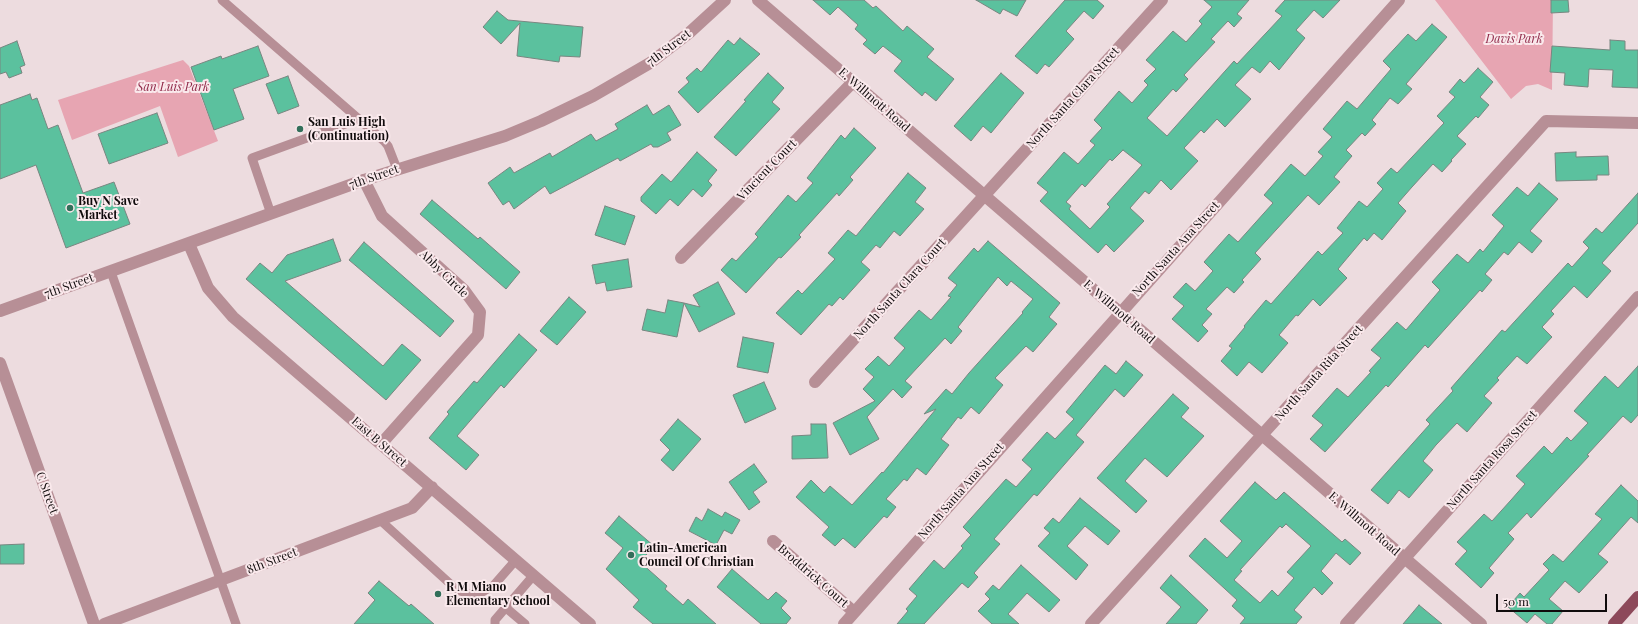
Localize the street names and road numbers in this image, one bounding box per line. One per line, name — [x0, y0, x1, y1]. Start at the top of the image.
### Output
street label: 7th Street — [644, 27, 694, 69]
street label: North Santa Clara Street — [1024, 44, 1122, 152]
street label: E. Willmott Road — [835, 65, 913, 135]
street label: Vincient Court — [734, 137, 800, 203]
street label: 7th Street — [347, 162, 401, 192]
street label: North Santa Ana Street — [1129, 198, 1223, 300]
street label: North Santa Clara Court — [851, 236, 949, 342]
street label: Abby Circle — [417, 247, 471, 301]
street label: 7th Street — [42, 270, 96, 302]
street label: E. Willmott Road — [1080, 277, 1158, 347]
street label: North Santa Rita Street — [1272, 322, 1366, 424]
street label: North Santa Rosa Street — [1444, 408, 1540, 512]
street label: East B Street — [348, 414, 410, 470]
street label: North Santa Ana Street — [915, 440, 1007, 542]
street label: C Street — [33, 470, 61, 516]
street label: E. Willmott Road — [1325, 489, 1403, 559]
street label: Broddrick Court — [775, 541, 851, 611]
street label: 8th Street — [245, 545, 299, 577]

